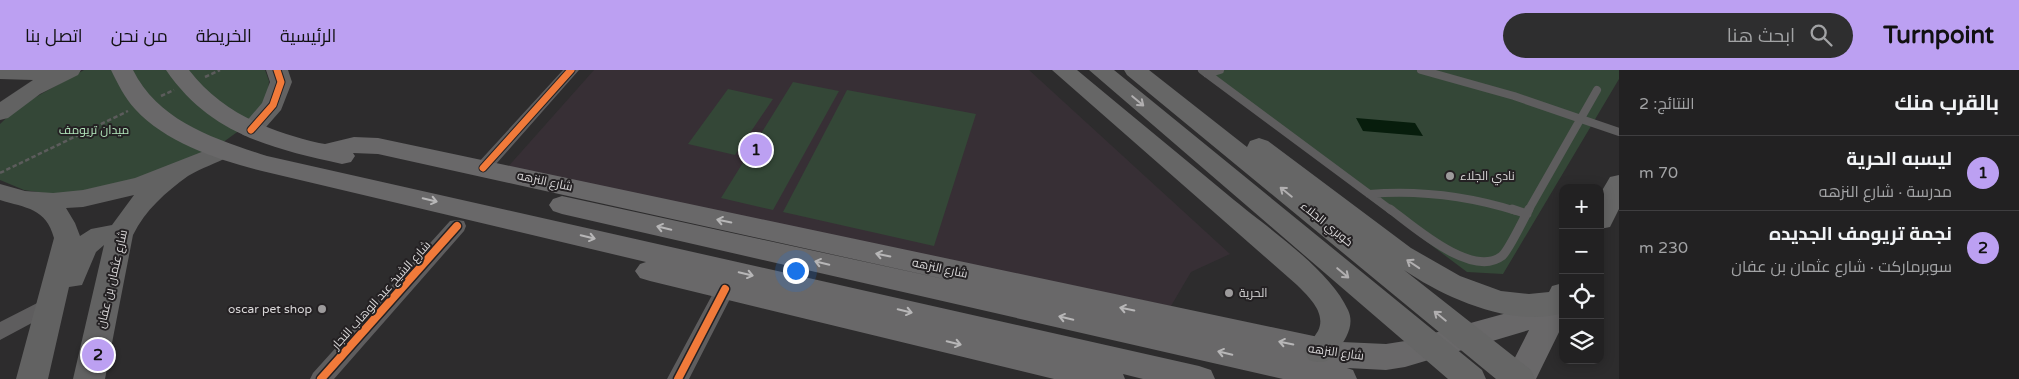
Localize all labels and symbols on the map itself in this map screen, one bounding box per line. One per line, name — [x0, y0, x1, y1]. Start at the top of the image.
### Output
one-way arrow — [1131, 96, 1144, 107]
park label: ميدان تريومف — [59, 123, 129, 137]
pin: 1 — [740, 131, 772, 169]
street label: شارع النزهه — [516, 168, 574, 195]
place label: نادي الجلاء — [1460, 169, 1515, 186]
marker: نادي الجلاء — [1444, 170, 1456, 182]
one-way arrow — [1280, 186, 1293, 197]
one-way arrow — [421, 196, 437, 205]
street label: كوبري الجلاء — [1296, 199, 1356, 252]
one-way arrow — [716, 215, 732, 225]
one-way arrow — [656, 222, 672, 232]
street label: شارع عثمان بن عفان — [94, 228, 131, 330]
one-way arrow — [580, 233, 596, 242]
street label: شارع الشيخ عبد الوهاب النجار — [328, 238, 434, 353]
one-way arrow — [875, 250, 891, 259]
street label: شارع النزهه — [911, 255, 969, 282]
your location — [783, 258, 809, 284]
one-way arrow — [815, 258, 831, 267]
one-way arrow — [1407, 259, 1421, 269]
one-way arrow — [1336, 267, 1349, 278]
one-way arrow — [738, 270, 754, 279]
place label: الحرية — [1239, 286, 1267, 300]
marker: الحرية — [1223, 287, 1235, 299]
place label: oscar pet shop — [228, 302, 312, 316]
marker: oscar pet shop — [316, 303, 328, 315]
one-way arrow — [1119, 304, 1135, 313]
one-way arrow — [896, 307, 912, 316]
one-way arrow — [1434, 310, 1447, 321]
one-way arrow — [1059, 312, 1075, 322]
pin: 2 — [82, 336, 114, 374]
one-way arrow — [1278, 338, 1294, 348]
one-way arrow — [946, 339, 962, 348]
street label: شارع النزهه — [1307, 341, 1365, 364]
one-way arrow — [1217, 348, 1233, 357]

